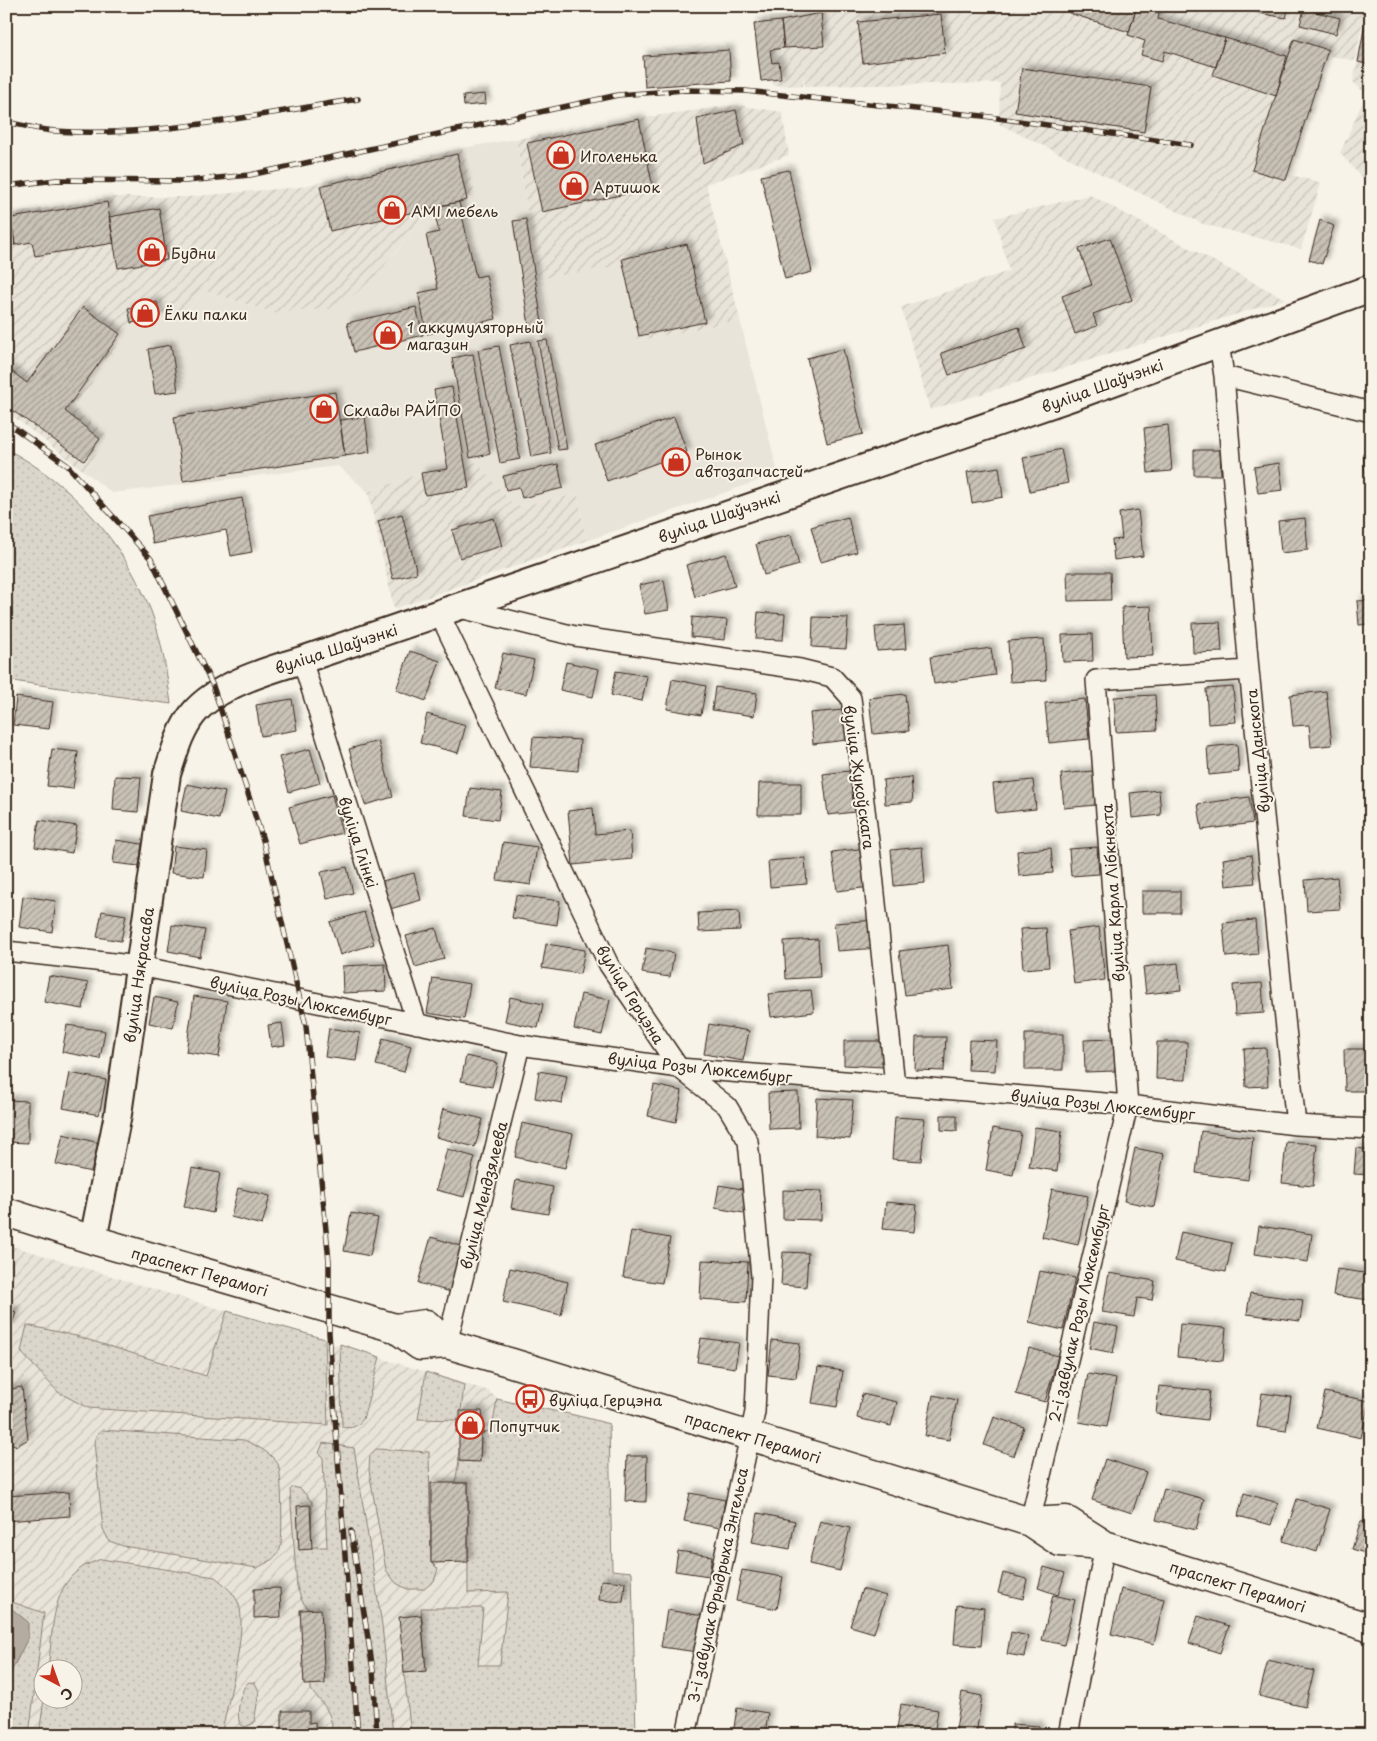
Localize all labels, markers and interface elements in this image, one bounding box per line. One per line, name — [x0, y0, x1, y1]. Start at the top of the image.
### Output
shop icon: Иголенька — [546, 140, 576, 170]
place label: Иголенька — [580, 144, 658, 167]
shop icon: Артишок — [559, 171, 589, 201]
place label: Артишок — [593, 175, 660, 198]
shop icon: AMI мебель — [377, 195, 407, 225]
place label: AMI мебель — [411, 199, 498, 222]
shop icon: Будни — [137, 237, 167, 267]
place label: Будни — [171, 241, 216, 264]
shop icon: Ёлки палки — [130, 298, 160, 328]
place label: Ёлки палки — [164, 302, 247, 325]
place label: 1 аккумуляторный магазин — [407, 315, 544, 355]
shop icon: 1 аккумуляторный магазин — [373, 320, 403, 350]
street label: вуліца Шаўчэнкі — [1038, 352, 1166, 418]
shop icon: Склады РАЙПО — [309, 394, 339, 424]
place label: Склады РАЙПО — [343, 398, 461, 421]
place label: Рынок автозапчастей — [695, 442, 803, 482]
shop icon: Рынок автозапчастей — [661, 447, 691, 477]
street label: вуліца Шаўчэнкі — [655, 484, 783, 548]
street label: вуліца Шаўчэнкі — [272, 617, 400, 679]
street label: вуліца Данскога — [1239, 687, 1275, 814]
street label: вуліца Жукоўскага — [839, 704, 882, 851]
street label: вуліца Глінкі — [333, 793, 385, 891]
street label: вуліца Карла Лібкнехта — [1094, 803, 1130, 983]
street label: вуліца Някрасава — [117, 905, 159, 1044]
street label: вуліца Герцэна — [591, 940, 671, 1049]
street label: вуліца Розы Люксембург — [208, 969, 394, 1031]
street label: вуліца Розы Люксембург — [607, 1046, 794, 1088]
street label: вуліца Розы Люксембург — [1010, 1083, 1197, 1125]
street label: вуліца Мендзялеева — [453, 1118, 513, 1271]
street label: 2-і завулак Розы Люксембург — [1042, 1202, 1114, 1424]
street label: праспект Перамогі — [129, 1240, 271, 1302]
bus stop icon: вуліца Герцэна — [515, 1384, 545, 1414]
place label: вуліца Герцэна — [549, 1388, 663, 1411]
street label: праспект Перамогі — [682, 1405, 824, 1469]
shop icon: Попутчик — [455, 1410, 485, 1440]
place label: Попутчик — [489, 1414, 560, 1437]
street label: 3-і завулак Фрыдрыха Энгельса — [681, 1465, 753, 1705]
street label: праспект Перамогі — [1167, 1554, 1309, 1618]
north arrow — [32, 1658, 82, 1708]
text: С — [56, 1683, 78, 1706]

